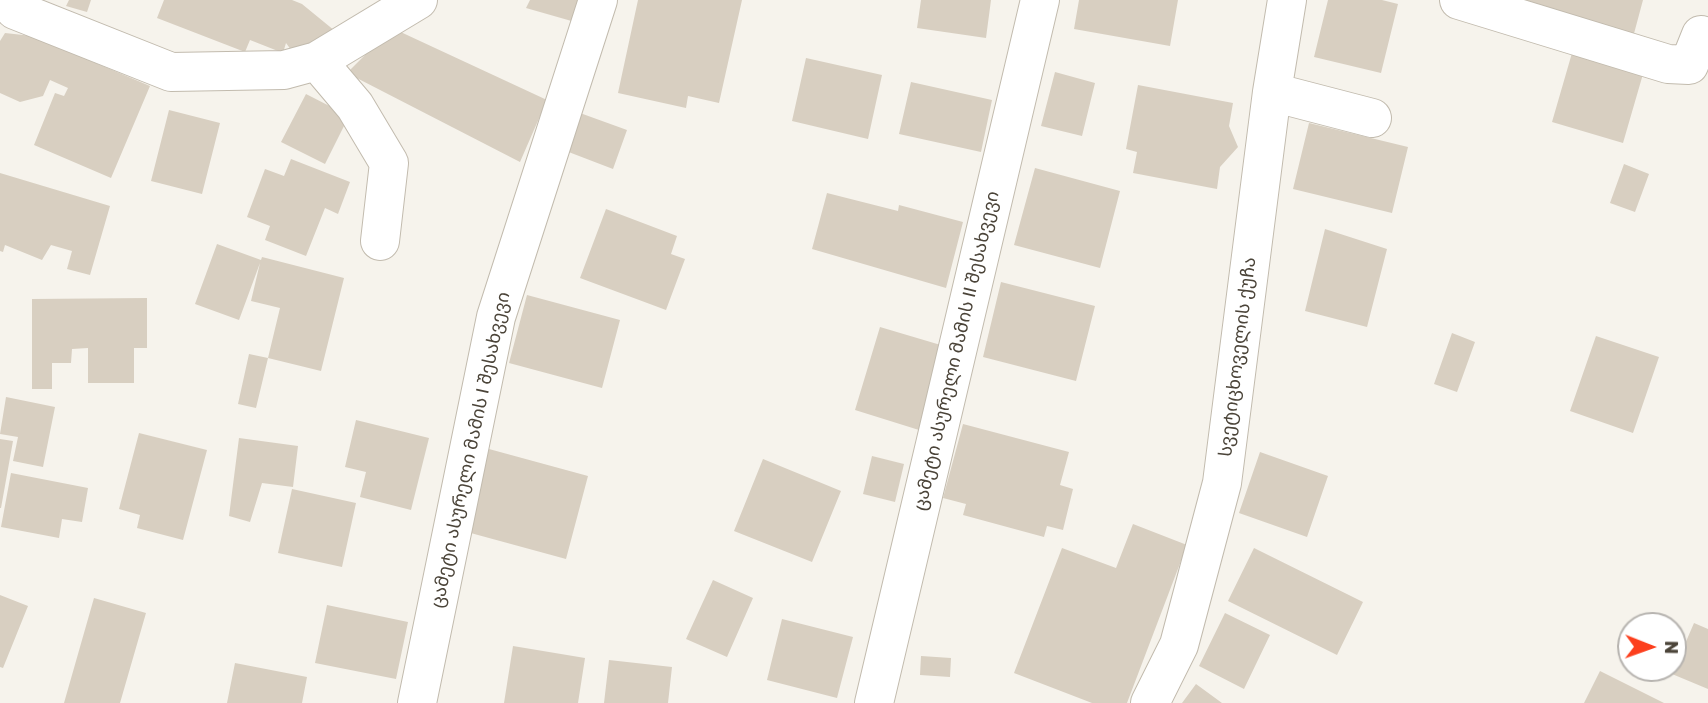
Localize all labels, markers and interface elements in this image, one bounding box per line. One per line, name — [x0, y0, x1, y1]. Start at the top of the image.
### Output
street label: ცამეტი ასურელი მამის II შესახვევი — [910, 189, 1004, 513]
street label: სვეტიცხოველის ქუჩა — [1215, 256, 1261, 458]
street label: ცამეტი ასურელი მამის I შესახვევი — [427, 290, 515, 610]
north arrow — [1617, 612, 1687, 682]
text: N — [1660, 640, 1683, 654]

